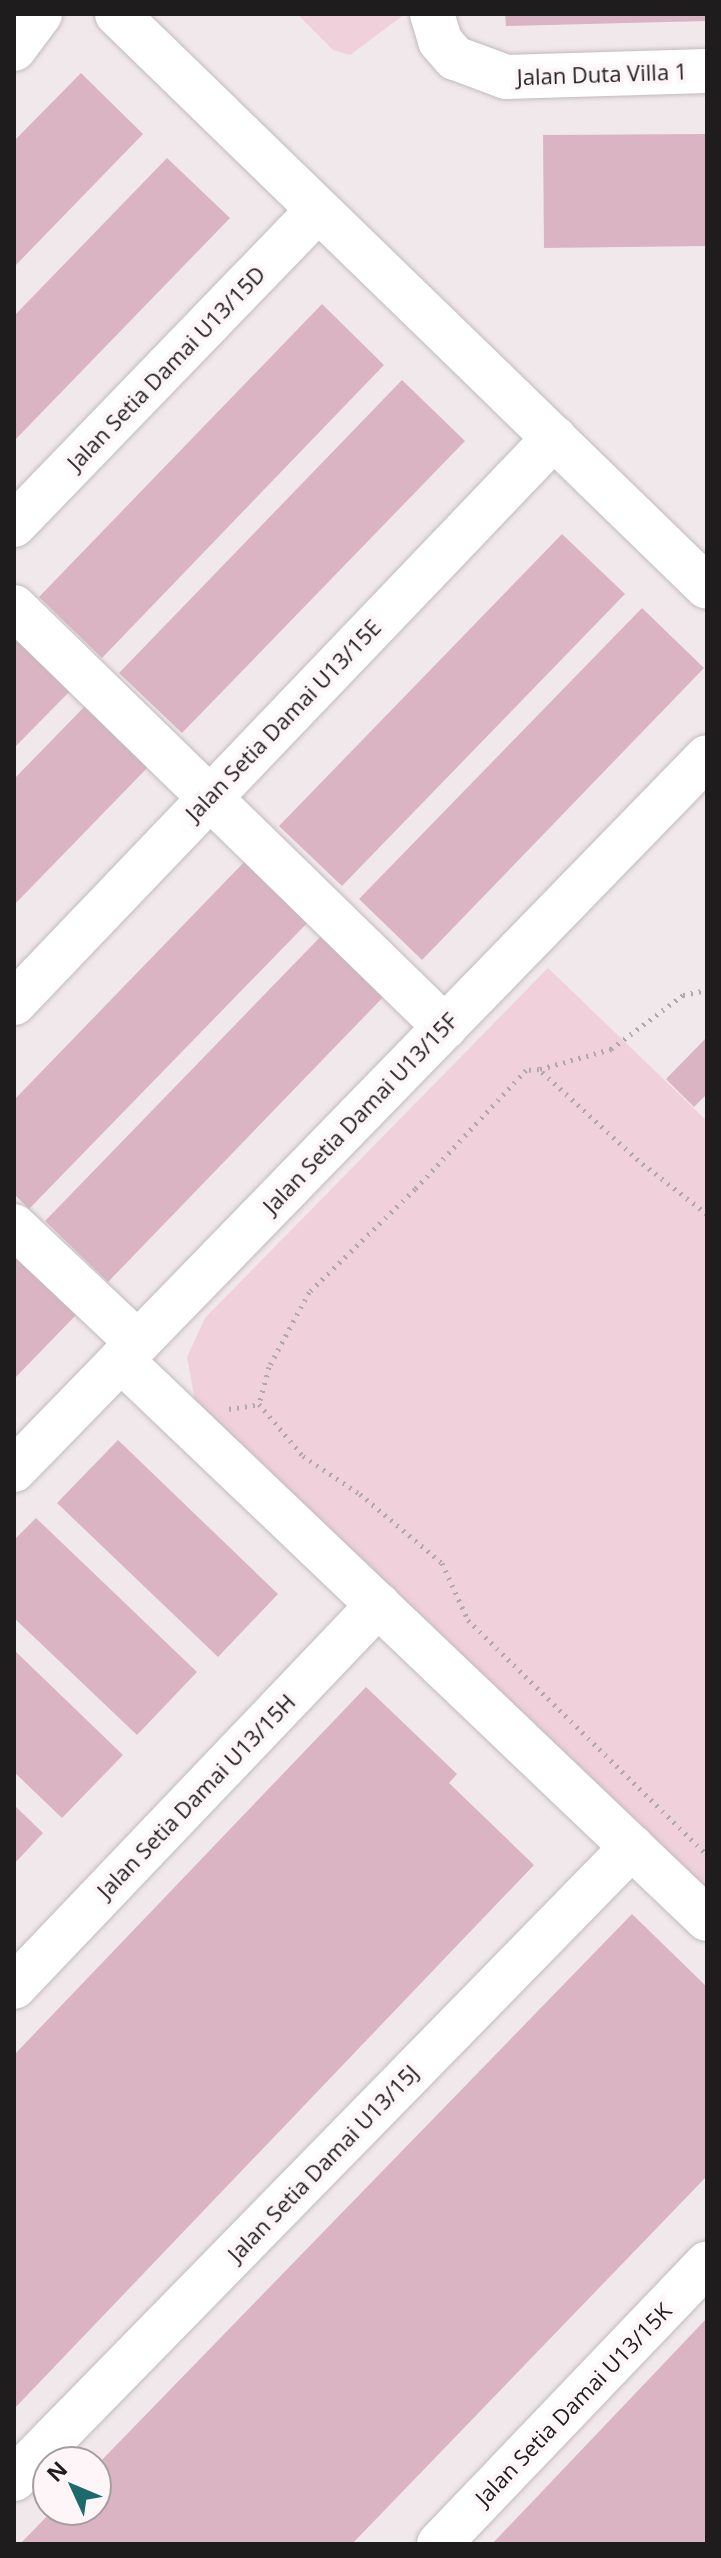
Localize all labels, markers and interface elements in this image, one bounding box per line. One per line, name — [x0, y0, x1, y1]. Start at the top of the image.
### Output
street label: Jalan Duta Villa 1 — [516, 58, 688, 90]
street label: Jalan Setia Damai U13/15D — [62, 261, 270, 475]
street label: Jalan Setia Damai U13/15E — [180, 614, 386, 826]
street label: Jalan Setia Damai U13/15F — [257, 1007, 463, 1219]
street label: Jalan Setia Damai U13/15H — [91, 1688, 301, 1904]
street label: Jalan Setia Damai U13/15J — [222, 2059, 424, 2267]
street label: Jalan Setia Damai U13/15K — [469, 2297, 677, 2511]
north arrow — [32, 2446, 112, 2526]
text: N — [39, 2454, 73, 2488]

